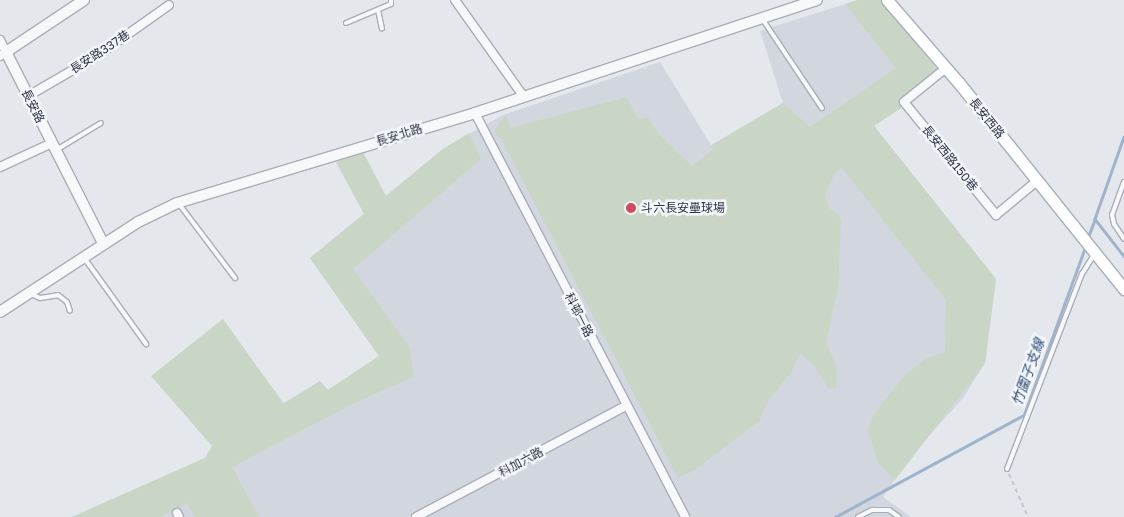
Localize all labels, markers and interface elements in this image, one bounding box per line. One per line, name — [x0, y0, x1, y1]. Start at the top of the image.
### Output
street label: 長安路337巷 — [67, 27, 133, 77]
street label: 長安路 — [18, 87, 48, 125]
street label: 長安西路 — [966, 95, 1008, 141]
street label: 長安北路 — [374, 121, 424, 149]
street label: 長安西路150巷 — [919, 122, 981, 194]
place label: 斗六長安壘球場 — [641, 201, 725, 215]
marker: 斗六長安壘球場 — [625, 202, 637, 214]
street label: 科邨一路 — [562, 290, 596, 340]
water label: 竹圍子支線 — [1008, 336, 1048, 408]
street label: 科加六路 — [496, 444, 546, 480]

